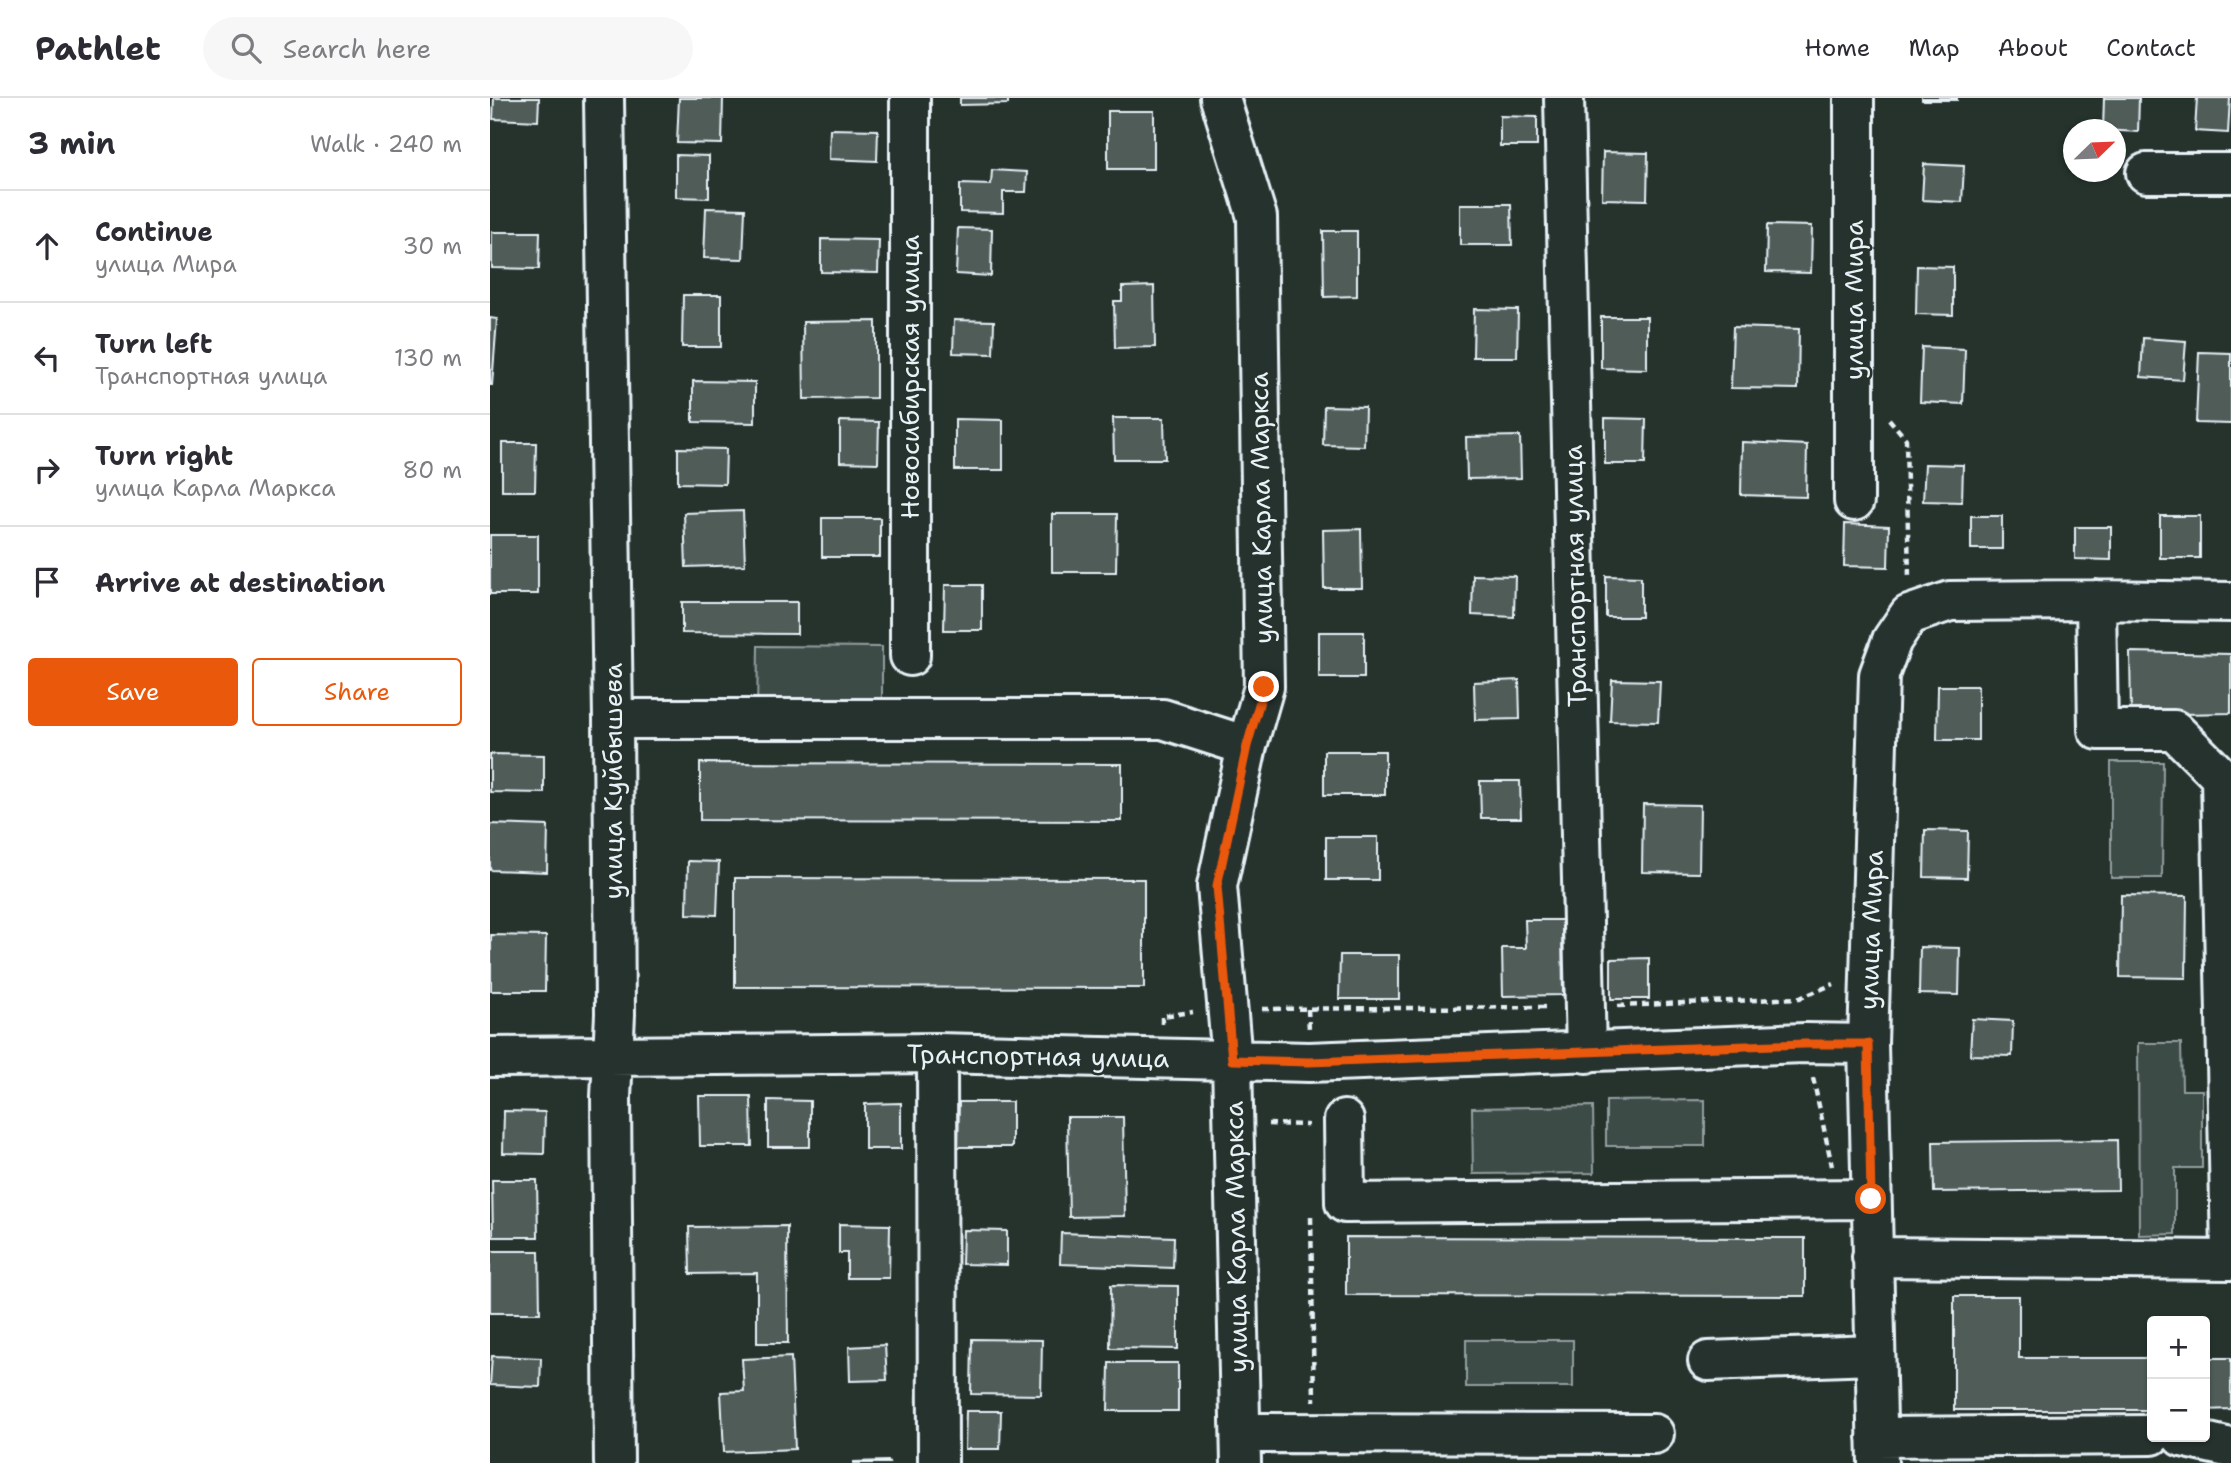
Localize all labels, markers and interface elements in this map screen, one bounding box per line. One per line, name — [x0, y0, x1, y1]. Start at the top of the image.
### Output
search box — [203, 17, 693, 80]
text: Pathlet — [35, 26, 161, 71]
icon: search — [227, 29, 265, 67]
text: Search here — [283, 31, 431, 66]
text: Home — [1804, 32, 1870, 64]
text: Map — [1908, 32, 1960, 64]
text: About — [1998, 32, 2068, 64]
text: Contact — [2106, 32, 2196, 64]
north arrow — [2063, 119, 2126, 182]
text: 3 min — [28, 123, 115, 164]
text: Walk · 240 m — [310, 129, 462, 159]
text: Continue — [95, 214, 213, 249]
street label: улица Мира — [1836, 220, 1871, 380]
icon: ahead — [28, 227, 66, 265]
text: 30 m — [403, 231, 462, 261]
street label: Новосибирская улица — [892, 235, 927, 519]
text: улица Мира — [95, 249, 237, 279]
text: Turn left — [95, 326, 212, 361]
icon: left — [28, 339, 66, 377]
text: 130 m — [394, 343, 462, 373]
text: Транспортная улица — [95, 361, 327, 391]
street label: улица Карла Маркса — [1241, 372, 1280, 644]
text: Turn right — [95, 438, 233, 473]
street label: Транспортная улица — [1555, 444, 1594, 708]
icon: right — [28, 451, 66, 489]
text: 80 m — [403, 455, 462, 485]
text: улица Карла Маркса — [95, 473, 335, 503]
icon: arrive — [28, 563, 66, 601]
text: Arrive at destination — [95, 565, 385, 600]
button: Save — [28, 658, 238, 726]
button: Share — [252, 658, 462, 726]
street label: улица Куйбышева — [595, 663, 630, 899]
route end — [1248, 671, 1279, 702]
street label: улица Мира — [1850, 849, 1891, 1011]
street label: Транспортная улица — [906, 1036, 1170, 1075]
street label: улица Карла Маркса — [1216, 1101, 1255, 1373]
route start — [1855, 1183, 1886, 1214]
map controls — [2147, 1316, 2210, 1442]
button: + — [2147, 1316, 2210, 1379]
button: − — [2147, 1379, 2210, 1442]

